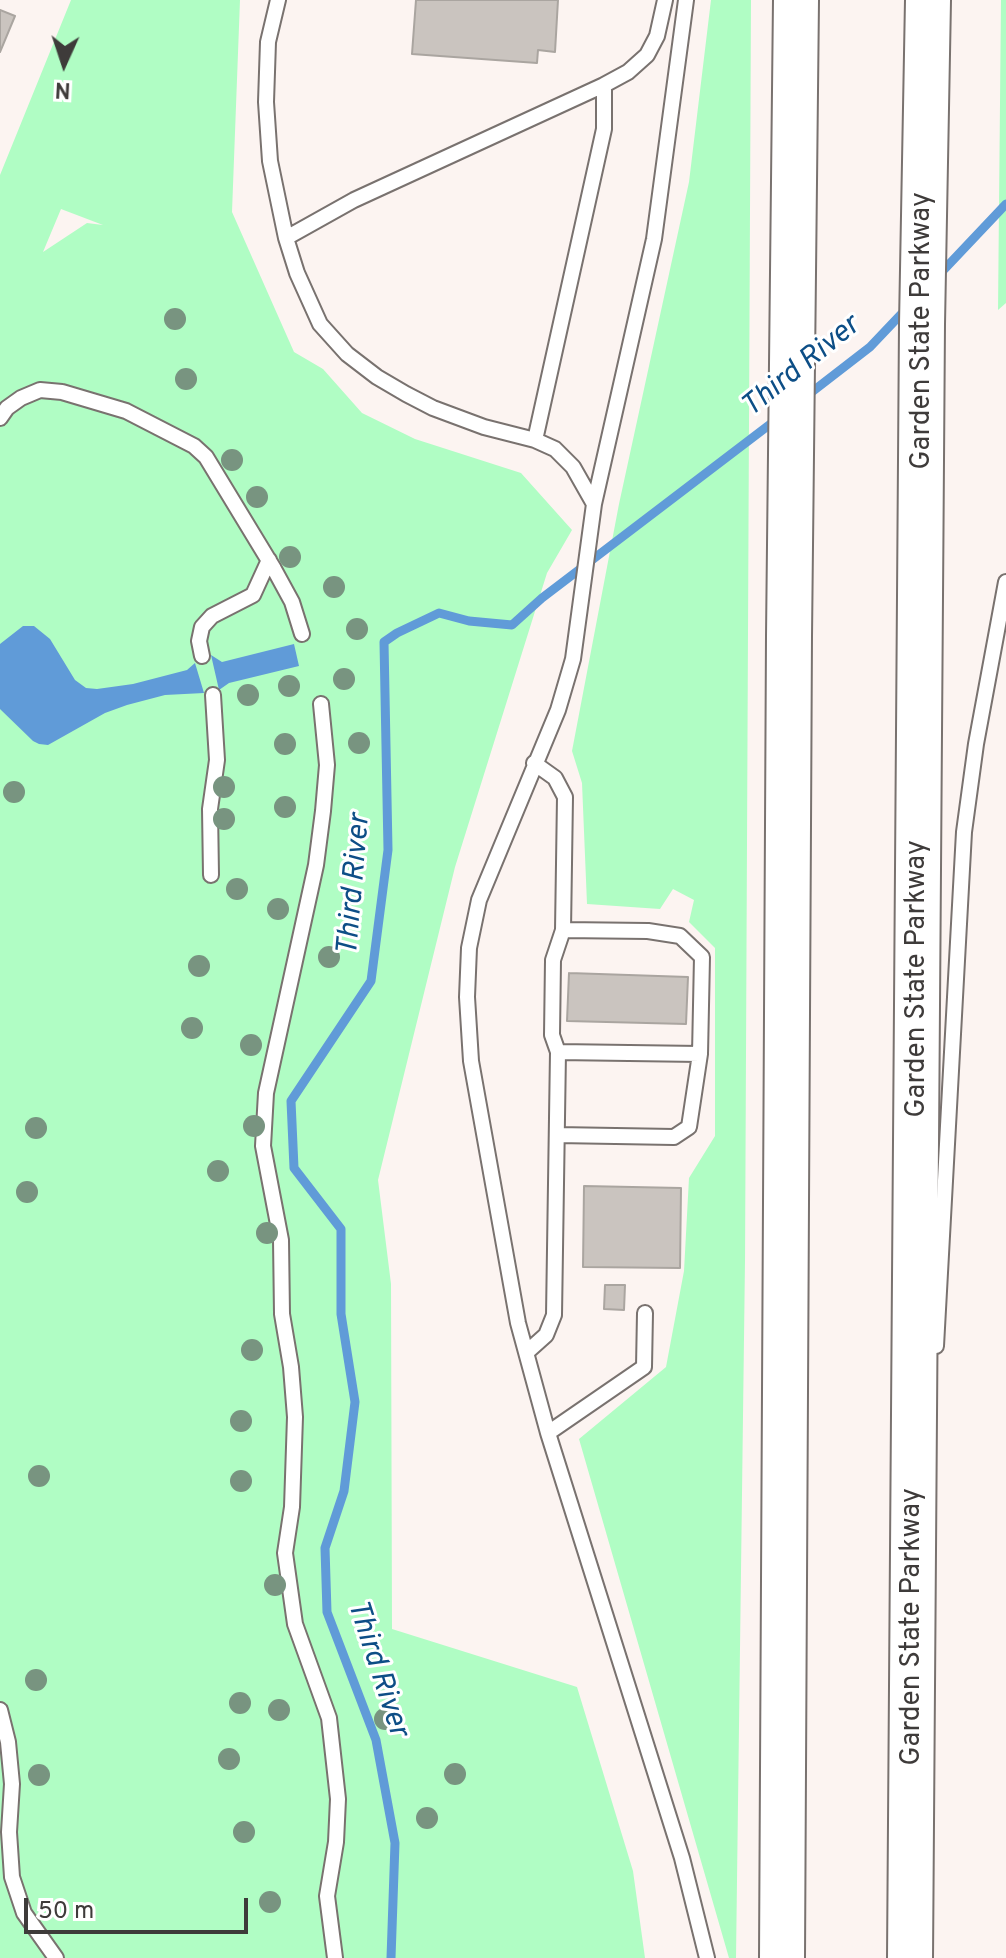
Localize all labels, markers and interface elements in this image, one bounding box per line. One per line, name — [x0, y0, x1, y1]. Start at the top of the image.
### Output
north arrow — [24, 24, 104, 104]
text: N — [54, 75, 71, 102]
street label: Garden State Parkway — [906, 192, 940, 470]
water label: Third River — [735, 309, 869, 427]
water label: Third River — [332, 813, 380, 957]
street label: Garden State Parkway — [901, 840, 935, 1118]
street label: Garden State Parkway — [896, 1488, 930, 1766]
water label: Third River — [337, 1596, 415, 1742]
scale bar — [28, 1882, 252, 1932]
text: 50 m — [38, 1897, 94, 1927]

